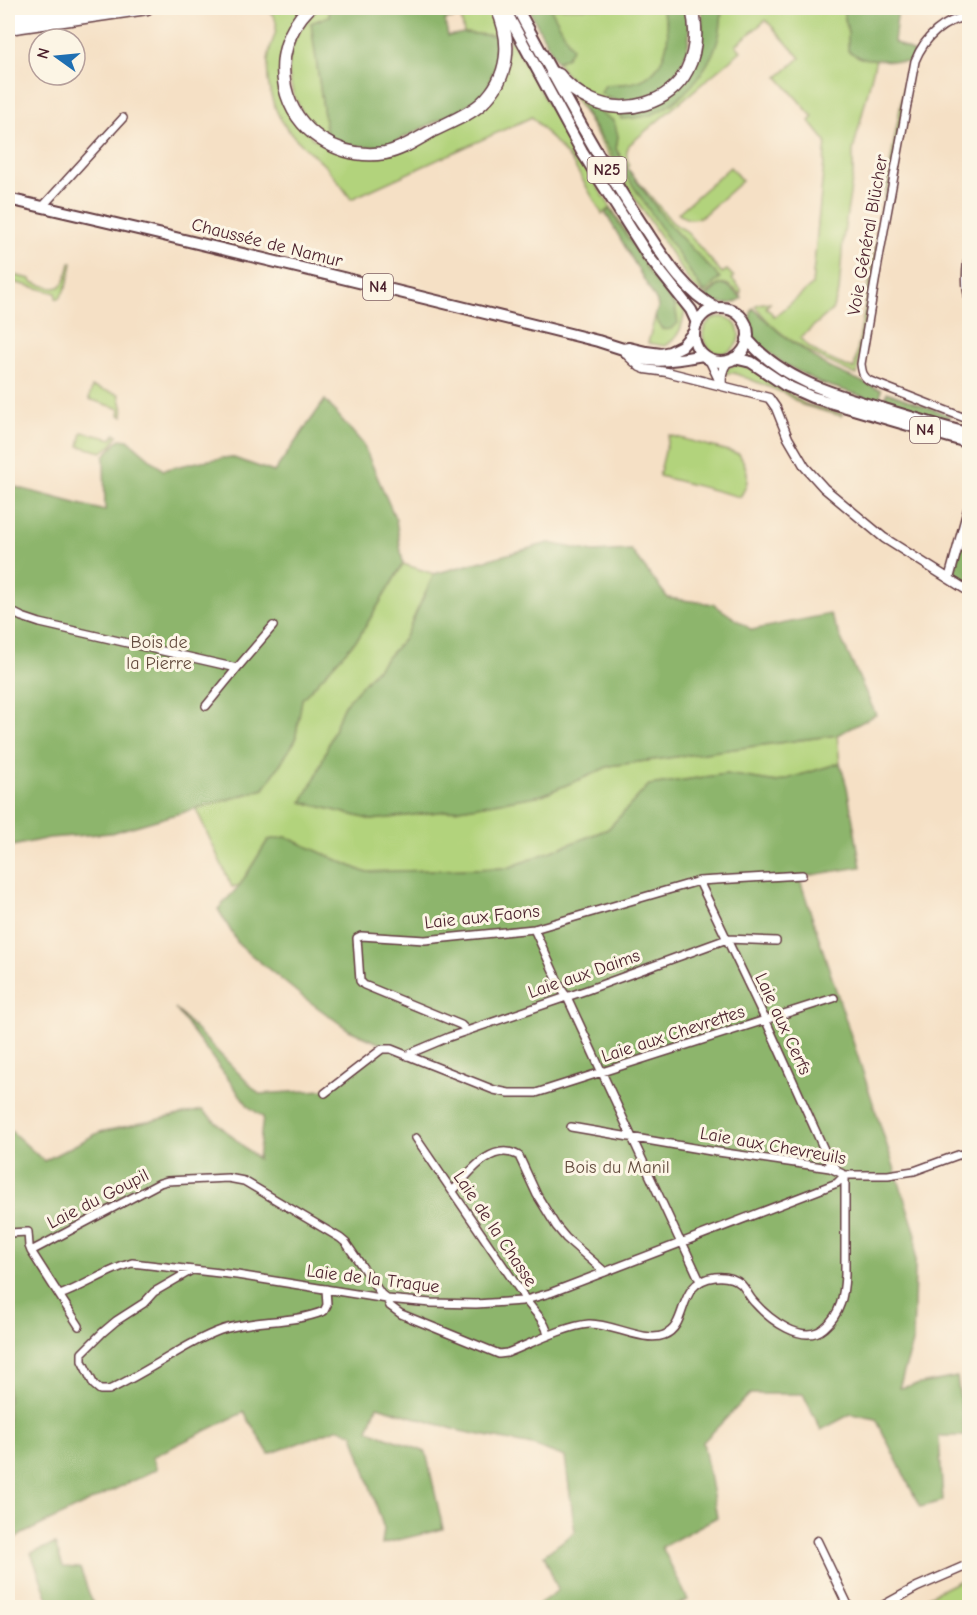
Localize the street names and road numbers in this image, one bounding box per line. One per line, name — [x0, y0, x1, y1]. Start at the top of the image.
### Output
street label: Voie Général Blücher — [844, 152, 893, 317]
road number: N25 — [588, 157, 626, 183]
street label: Chaussée de Namur — [189, 214, 346, 272]
road number: N4 — [363, 274, 393, 300]
road number: N4 — [910, 417, 940, 443]
street label: Laie aux Faons — [423, 901, 541, 933]
street label: Laie aux Daims — [525, 945, 643, 1003]
street label: Laie aux Cerfs — [750, 970, 816, 1078]
street label: Laie aux Chevrettes — [599, 1001, 747, 1067]
street label: Laie aux Chevreuils — [698, 1123, 848, 1169]
street label: Laie du Goupil — [44, 1164, 152, 1234]
street label: Laie de la Chasse — [449, 1167, 541, 1291]
street label: Laie de la Traque — [305, 1260, 441, 1298]

